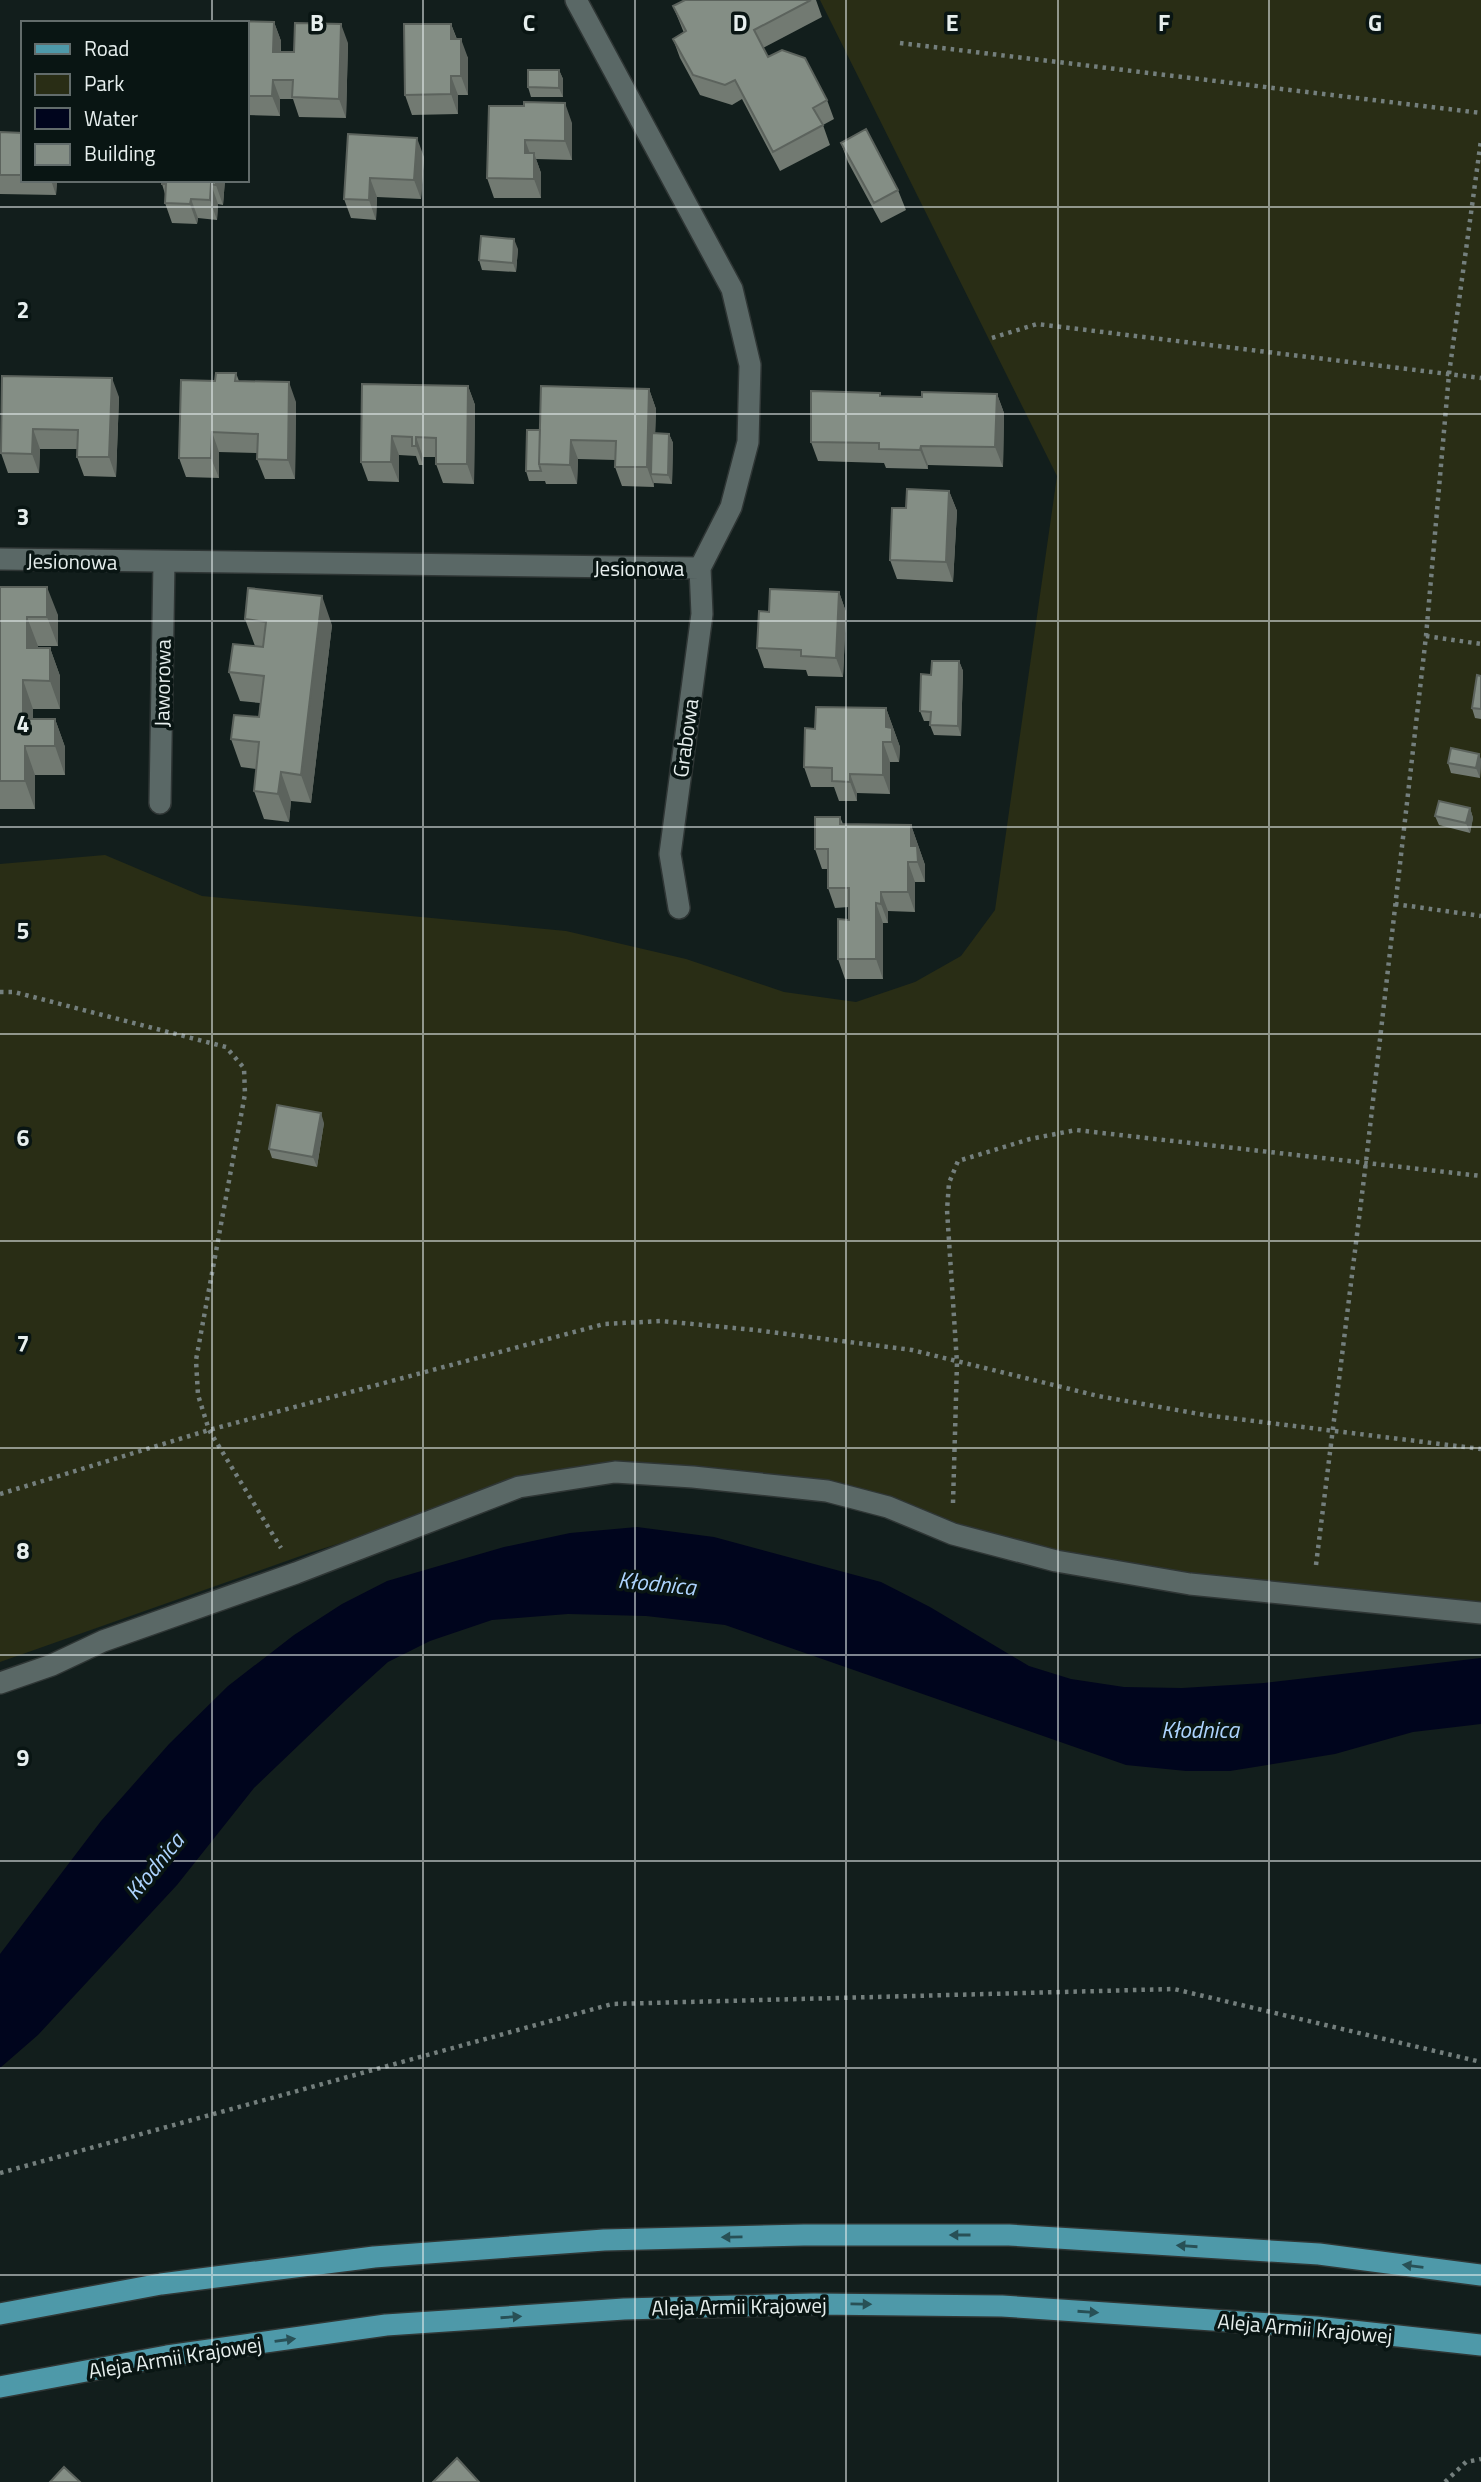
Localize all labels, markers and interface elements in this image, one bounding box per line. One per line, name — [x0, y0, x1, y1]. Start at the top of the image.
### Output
text: B — [310, 5, 324, 40]
text: C — [523, 5, 535, 40]
text: D — [733, 5, 747, 40]
text: E — [946, 5, 958, 40]
text: F — [1158, 5, 1170, 40]
text: G — [1368, 5, 1382, 40]
legend — [21, 21, 248, 182]
text: Road — [84, 32, 129, 64]
text: Park — [84, 67, 124, 99]
text: Water — [84, 102, 138, 134]
text: Building — [84, 137, 156, 169]
text: 2 — [17, 292, 29, 327]
text: 3 — [17, 499, 29, 534]
street label: Jesionowa — [26, 544, 118, 578]
street label: Jesionowa — [594, 552, 685, 584]
street label: Jaworowa — [145, 638, 179, 727]
street label: Grabowa — [664, 696, 706, 779]
text: 4 — [17, 706, 29, 741]
text: 5 — [17, 913, 29, 948]
text: 6 — [17, 1120, 30, 1155]
text: 7 — [17, 1326, 29, 1361]
text: 8 — [17, 1533, 30, 1568]
water label: Kłodnica — [616, 1562, 699, 1605]
water label: Kłodnica — [1161, 1712, 1240, 1747]
text: 9 — [17, 1740, 30, 1775]
water label: Kłodnica — [116, 1824, 193, 1907]
one-way arrow — [948, 2229, 970, 2241]
one-way arrow — [721, 2231, 743, 2243]
one-way arrow — [1176, 2240, 1198, 2251]
one-way arrow — [1402, 2261, 1424, 2272]
street label: Aleja Armii Krajowej — [651, 2288, 827, 2324]
one-way arrow — [850, 2299, 872, 2310]
street label: Aleja Armii Krajowej — [1216, 2304, 1394, 2352]
one-way arrow — [1077, 2306, 1099, 2317]
one-way arrow — [500, 2311, 522, 2322]
street label: Aleja Armii Krajowej — [86, 2327, 264, 2387]
one-way arrow — [274, 2334, 296, 2345]

